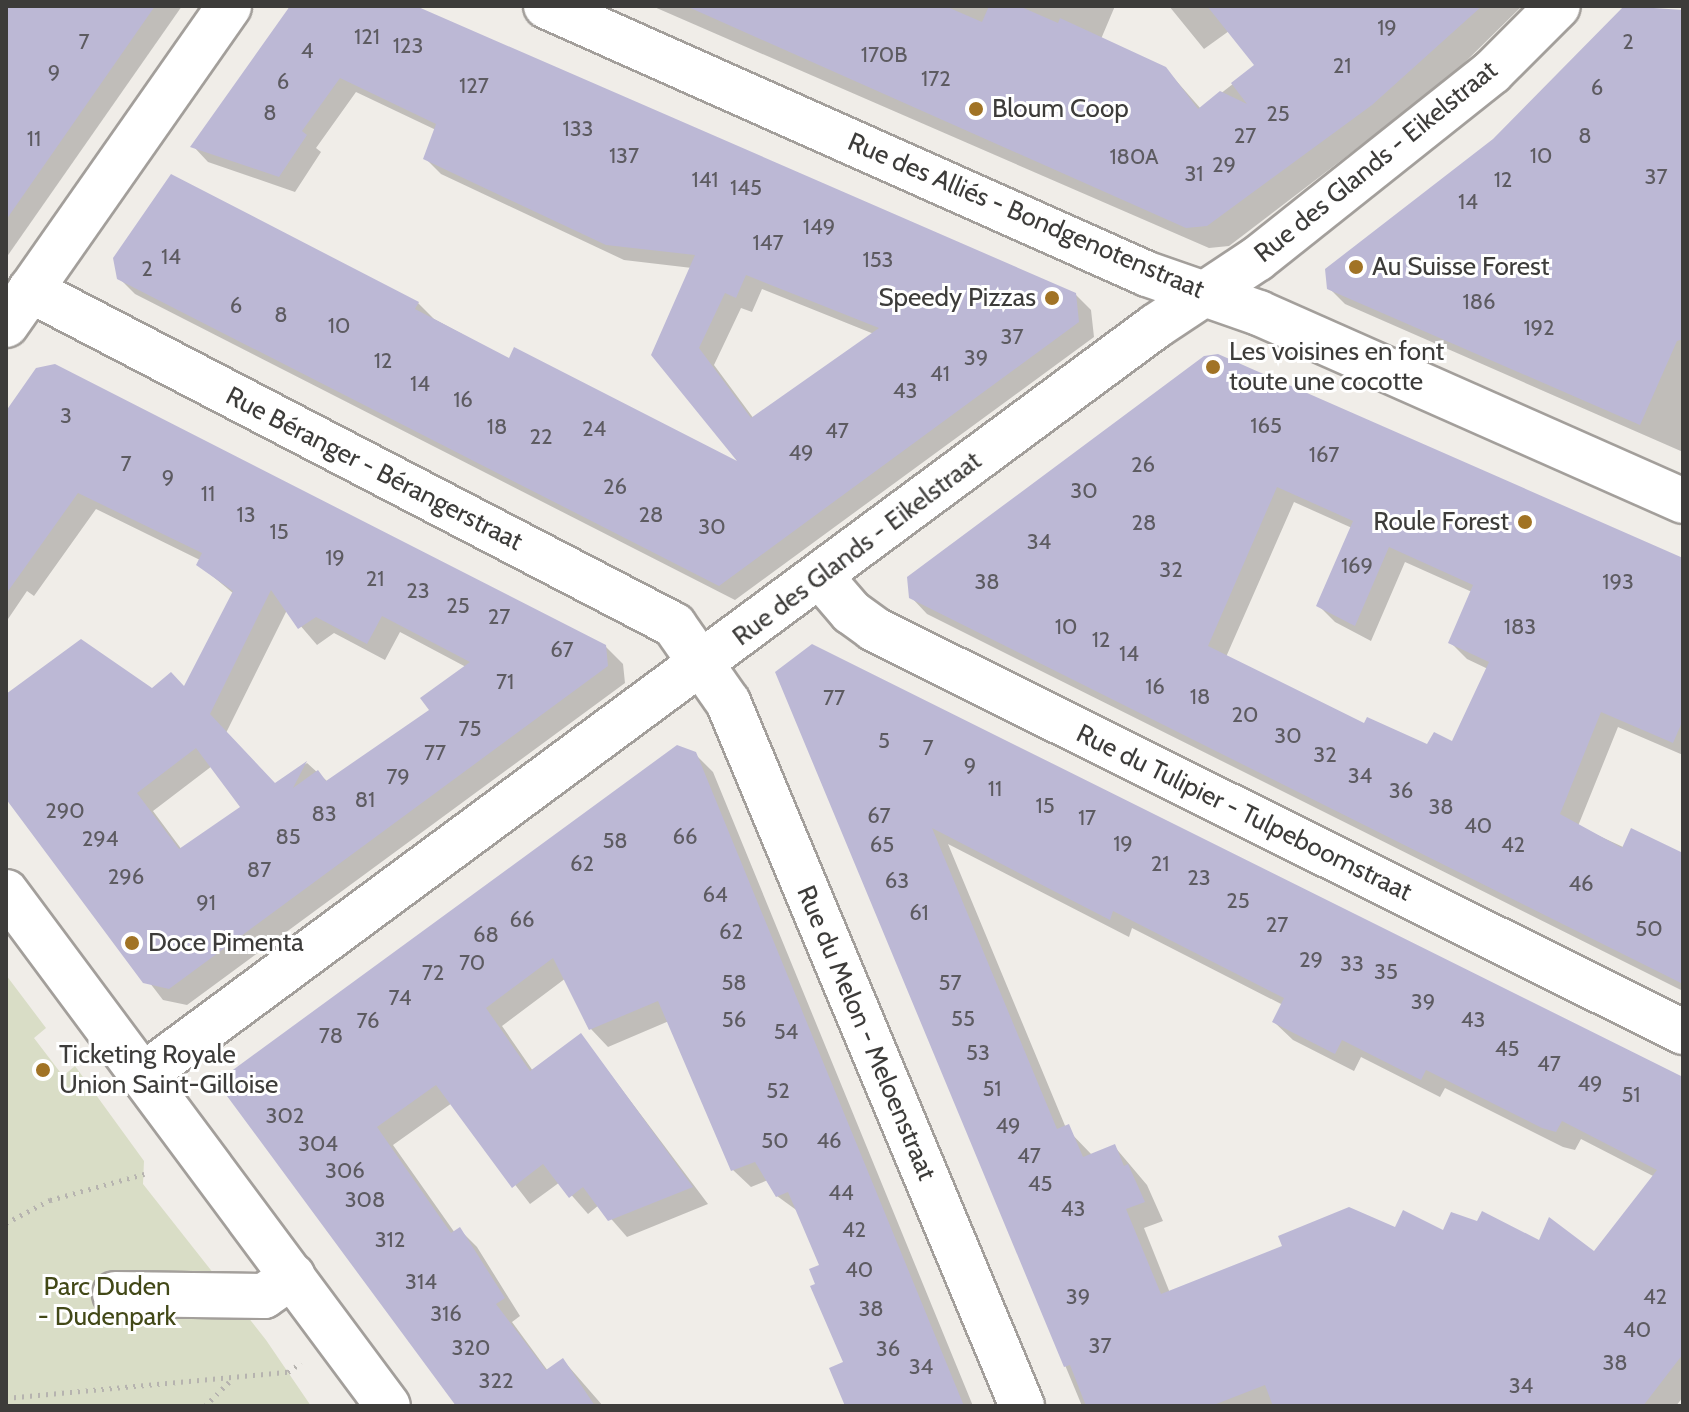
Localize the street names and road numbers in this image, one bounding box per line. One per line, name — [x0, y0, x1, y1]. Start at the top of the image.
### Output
street label: Rue des Glands - Eikelstraat — [1248, 55, 1504, 269]
street label: Rue des Alliés - Bondgenotenstraat — [843, 127, 1209, 305]
street label: Rue Béranger - Bérangerstraat — [221, 381, 527, 557]
street label: Rue des Glands - Eikelstraat — [727, 445, 987, 653]
street label: Rue du Tulipier - Tulpeboomstraat — [1071, 718, 1417, 908]
street label: Rue du Melon - Meloenstraat — [790, 881, 942, 1185]

